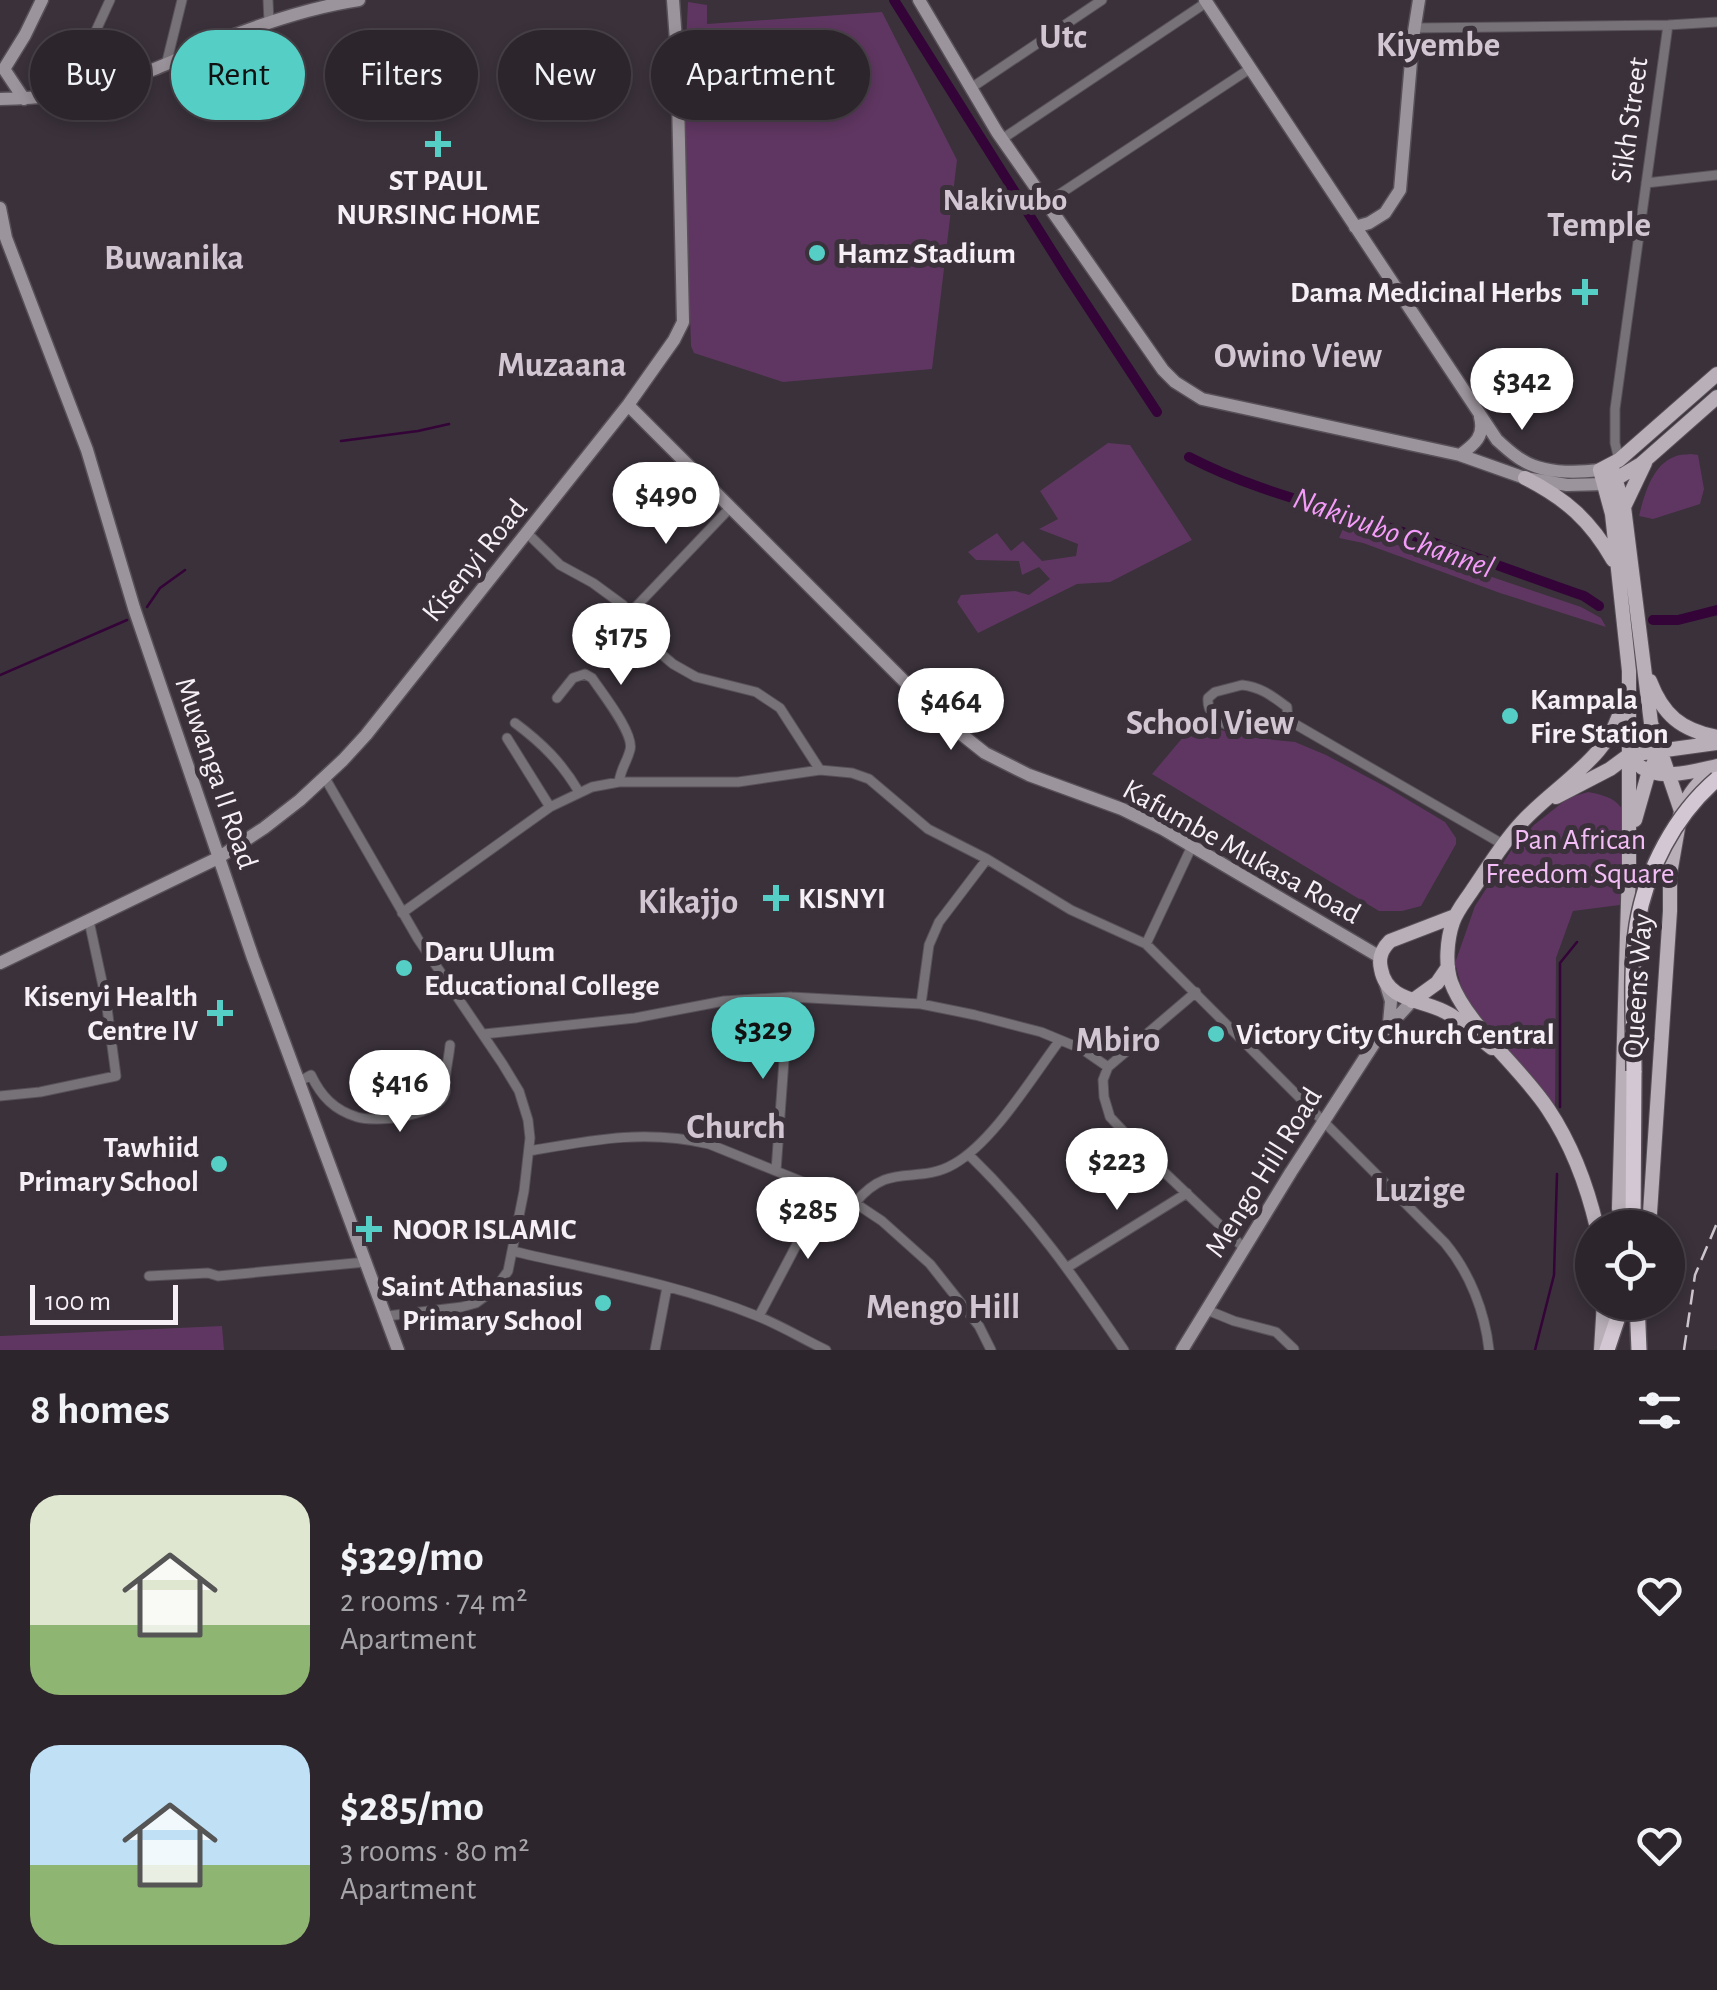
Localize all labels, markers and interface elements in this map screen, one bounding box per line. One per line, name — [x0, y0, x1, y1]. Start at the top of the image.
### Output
district label: Utc — [1039, 20, 1087, 55]
district label: Kiyembe — [1376, 28, 1500, 63]
chip: Buy — [30, 30, 151, 120]
chip: Rent — [171, 30, 305, 120]
chip: Filters — [325, 30, 478, 120]
chip: New — [498, 30, 631, 120]
chip: Apartment — [651, 30, 870, 120]
street label: Sikh Street — [1606, 55, 1654, 185]
marker: ST PAUL NURSING HOME — [425, 131, 451, 157]
place label: ST PAUL NURSING HOME — [336, 166, 540, 230]
district label: Nakivubo — [943, 184, 1067, 216]
district label: Temple — [1547, 208, 1651, 243]
place label: Hamz Stadium — [837, 239, 1016, 269]
district label: Buwanika — [104, 241, 244, 276]
marker: Hamz Stadium — [806, 242, 828, 264]
place label: Dama Medicinal Herbs — [1290, 278, 1562, 308]
marker: Dama Medicinal Herbs — [1572, 279, 1598, 305]
district label: Owino View — [1214, 339, 1383, 374]
district label: Muzaana — [497, 348, 627, 383]
pin: $342 — [1463, 348, 1581, 433]
text: $342 — [1492, 364, 1552, 396]
pin: $490 — [607, 462, 725, 547]
text: $490 — [635, 478, 697, 510]
water label: Nakivubo Channel — [1289, 482, 1498, 584]
street label: Kisenyi Road — [416, 494, 533, 628]
pin: $175 — [562, 603, 680, 688]
text: $175 — [594, 619, 648, 651]
pin: $464 — [892, 668, 1010, 753]
street label: Muwanga II Road — [169, 674, 263, 873]
text: $464 — [920, 684, 982, 716]
place label: Kampala Fire Station — [1530, 685, 1669, 749]
marker: Kampala Fire Station — [1499, 705, 1521, 727]
district label: School View — [1126, 706, 1295, 741]
street label: Kafumbe Mukasa Road — [1118, 774, 1365, 930]
park label: Pan African Freedom Square — [1485, 825, 1675, 889]
place label: KISNYI — [798, 884, 886, 914]
district label: Kikajjo — [638, 885, 738, 920]
marker: KISNYI — [763, 885, 789, 911]
street label: Queens Way — [1618, 912, 1658, 1059]
place label: Daru Ulum Educational College — [424, 937, 660, 1001]
marker: Daru Ulum Educational College — [393, 957, 415, 979]
place label: Kisenyi Health Centre IV — [23, 982, 198, 1046]
pin: $329 — [704, 997, 822, 1082]
marker: Kisenyi Health Centre IV — [207, 1000, 233, 1026]
text: $329 — [734, 1013, 792, 1045]
place label: Victory City Church Central — [1236, 1020, 1555, 1050]
district label: Mbiro — [1076, 1023, 1160, 1058]
marker: Victory City Church Central — [1205, 1023, 1227, 1045]
pin: $416 — [341, 1050, 459, 1135]
text: $416 — [371, 1066, 429, 1098]
street label: Mengo Hill Road — [1200, 1082, 1328, 1263]
district label: Church — [686, 1110, 786, 1145]
pin: $223 — [1058, 1128, 1176, 1213]
place label: Tawhiid Primary School — [18, 1133, 199, 1197]
text: $223 — [1088, 1144, 1146, 1176]
marker: Tawhiid Primary School — [208, 1153, 230, 1175]
district label: Luzige — [1374, 1173, 1466, 1208]
pin: $285 — [749, 1177, 867, 1262]
text: $285 — [778, 1193, 838, 1225]
map controls — [1575, 1210, 1685, 1320]
button: locate — [1575, 1210, 1685, 1320]
place label: NOOR ISLAMIC — [392, 1215, 577, 1245]
marker: NOOR ISLAMIC — [356, 1216, 382, 1242]
place label: Saint Athanasius Primary School — [381, 1272, 583, 1336]
scale bar — [30, 1280, 178, 1324]
text: 100 m — [45, 1288, 111, 1316]
district label: Mengo Hill — [866, 1290, 1020, 1325]
marker: Saint Athanasius Primary School — [592, 1292, 614, 1314]
icon: filters — [1632, 1383, 1687, 1438]
text: 8 homes — [30, 1389, 170, 1431]
icon: home — [110, 1535, 230, 1655]
text: $329/mo — [340, 1536, 484, 1578]
icon: heart — [1632, 1568, 1687, 1623]
text: 2 rooms · 74 m² — [340, 1585, 527, 1617]
text: Apartment — [340, 1623, 476, 1655]
icon: home — [110, 1785, 230, 1905]
text: $285/mo — [340, 1786, 484, 1828]
icon: heart — [1632, 1818, 1687, 1873]
text: 3 rooms · 80 m² — [340, 1835, 529, 1867]
text: Apartment — [340, 1873, 476, 1905]

